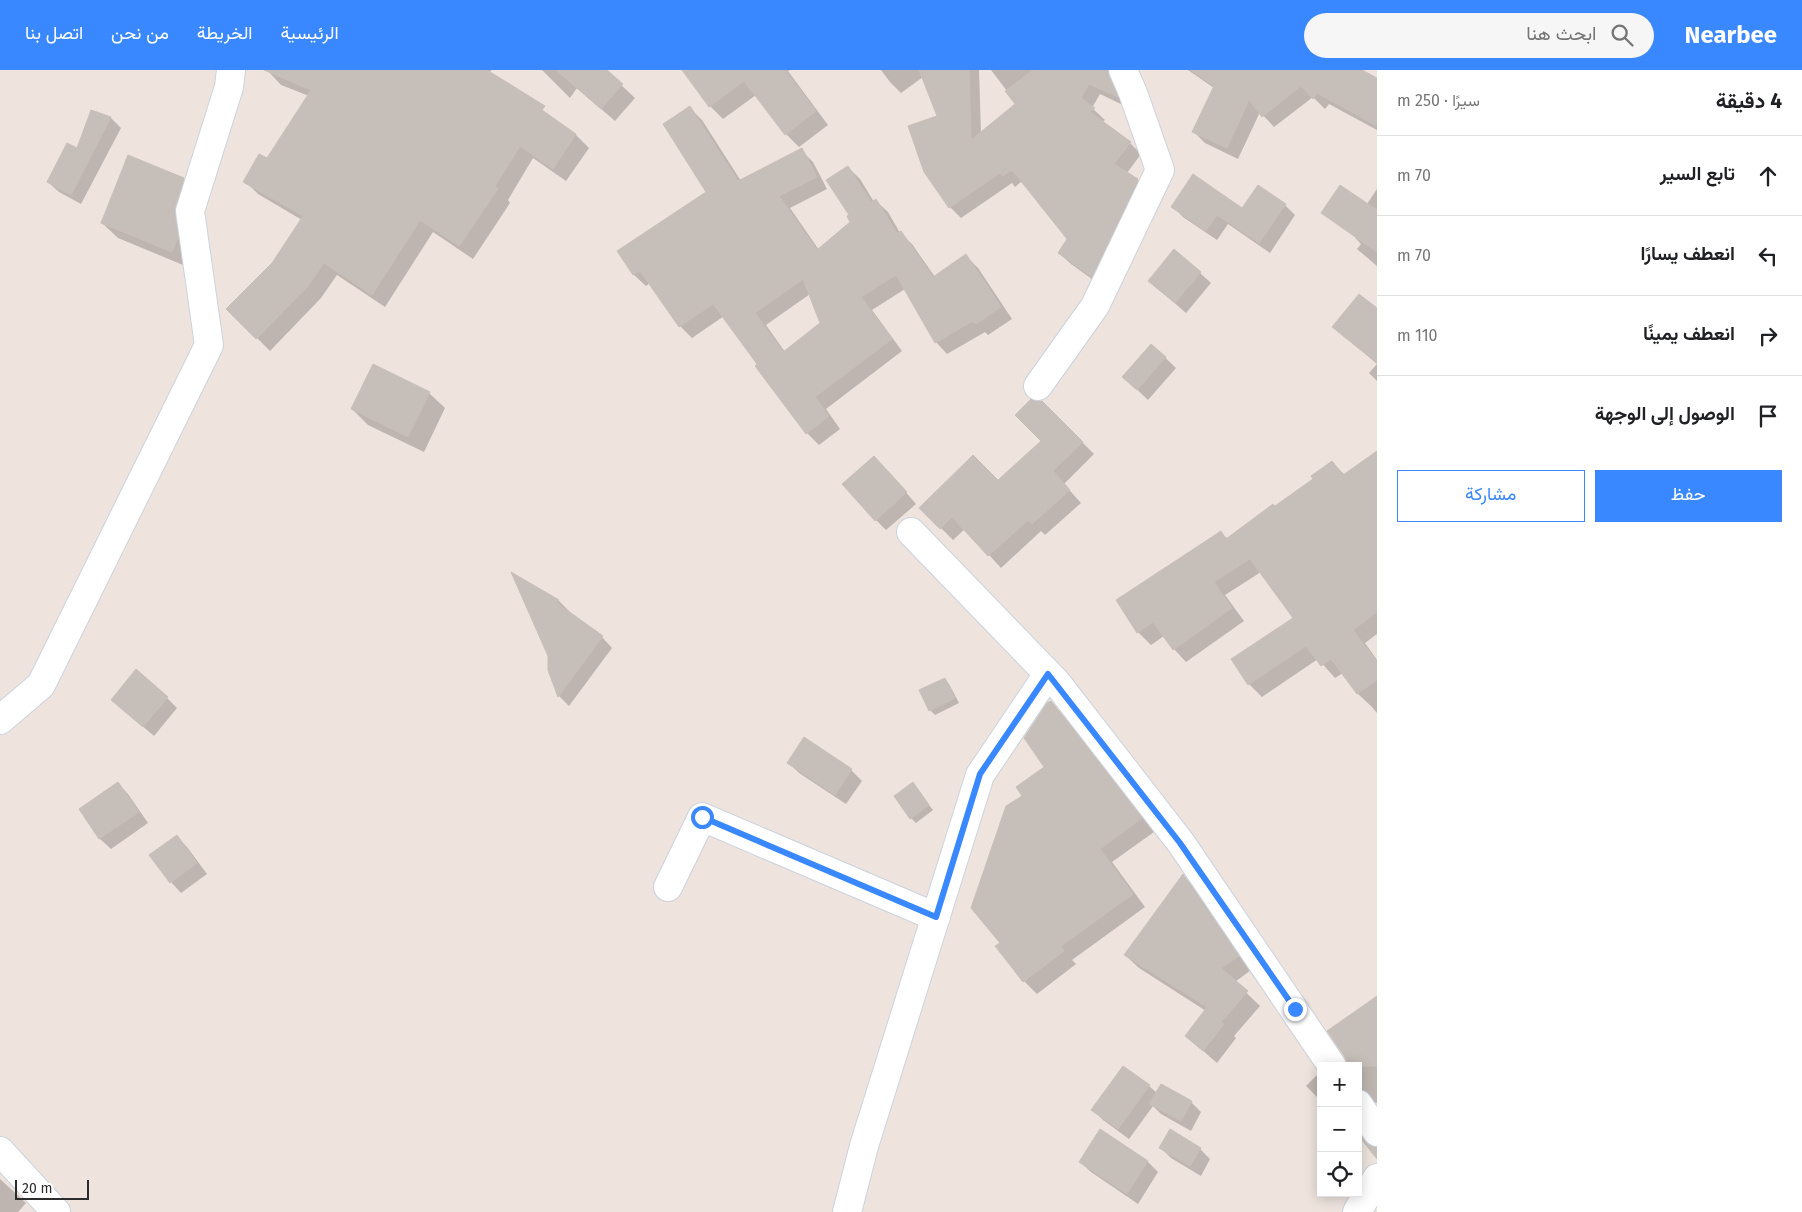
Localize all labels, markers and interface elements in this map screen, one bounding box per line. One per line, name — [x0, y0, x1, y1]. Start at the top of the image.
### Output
search box — [1304, 13, 1654, 58]
icon: search — [1608, 21, 1636, 49]
text: Nearbee — [1684, 21, 1777, 49]
text: اتصل بنا — [25, 22, 83, 44]
text: من نحن — [111, 22, 169, 44]
text: الخريطة — [197, 22, 253, 44]
text: الرئيسية — [281, 22, 339, 44]
text: ابحث هنا — [1526, 22, 1596, 45]
text: 4 دقيقة — [1716, 88, 1782, 114]
text: سيرًا · 250 m — [1397, 91, 1480, 110]
text: تابع السير — [1660, 162, 1735, 185]
icon: ahead — [1754, 162, 1782, 190]
text: 70 m — [1397, 166, 1431, 185]
text: انعطف يسارًا — [1641, 242, 1735, 265]
icon: left — [1754, 242, 1782, 270]
text: 70 m — [1397, 246, 1431, 265]
text: انعطف يمينًا — [1643, 322, 1735, 345]
icon: right — [1754, 322, 1782, 350]
text: 110 m — [1397, 326, 1438, 345]
text: الوصول إلى الوجهة — [1595, 402, 1735, 425]
icon: arrive — [1754, 402, 1782, 430]
button: مشاركة — [1397, 470, 1585, 522]
button: حفظ — [1595, 470, 1782, 522]
route start — [691, 806, 714, 829]
route end — [1284, 998, 1307, 1021]
map controls — [1317, 1062, 1362, 1197]
button: + — [1317, 1062, 1362, 1107]
button: − — [1317, 1107, 1362, 1152]
button: locate — [1317, 1152, 1362, 1197]
scale bar — [15, 1177, 89, 1200]
text: 20 m — [22, 1180, 52, 1197]

